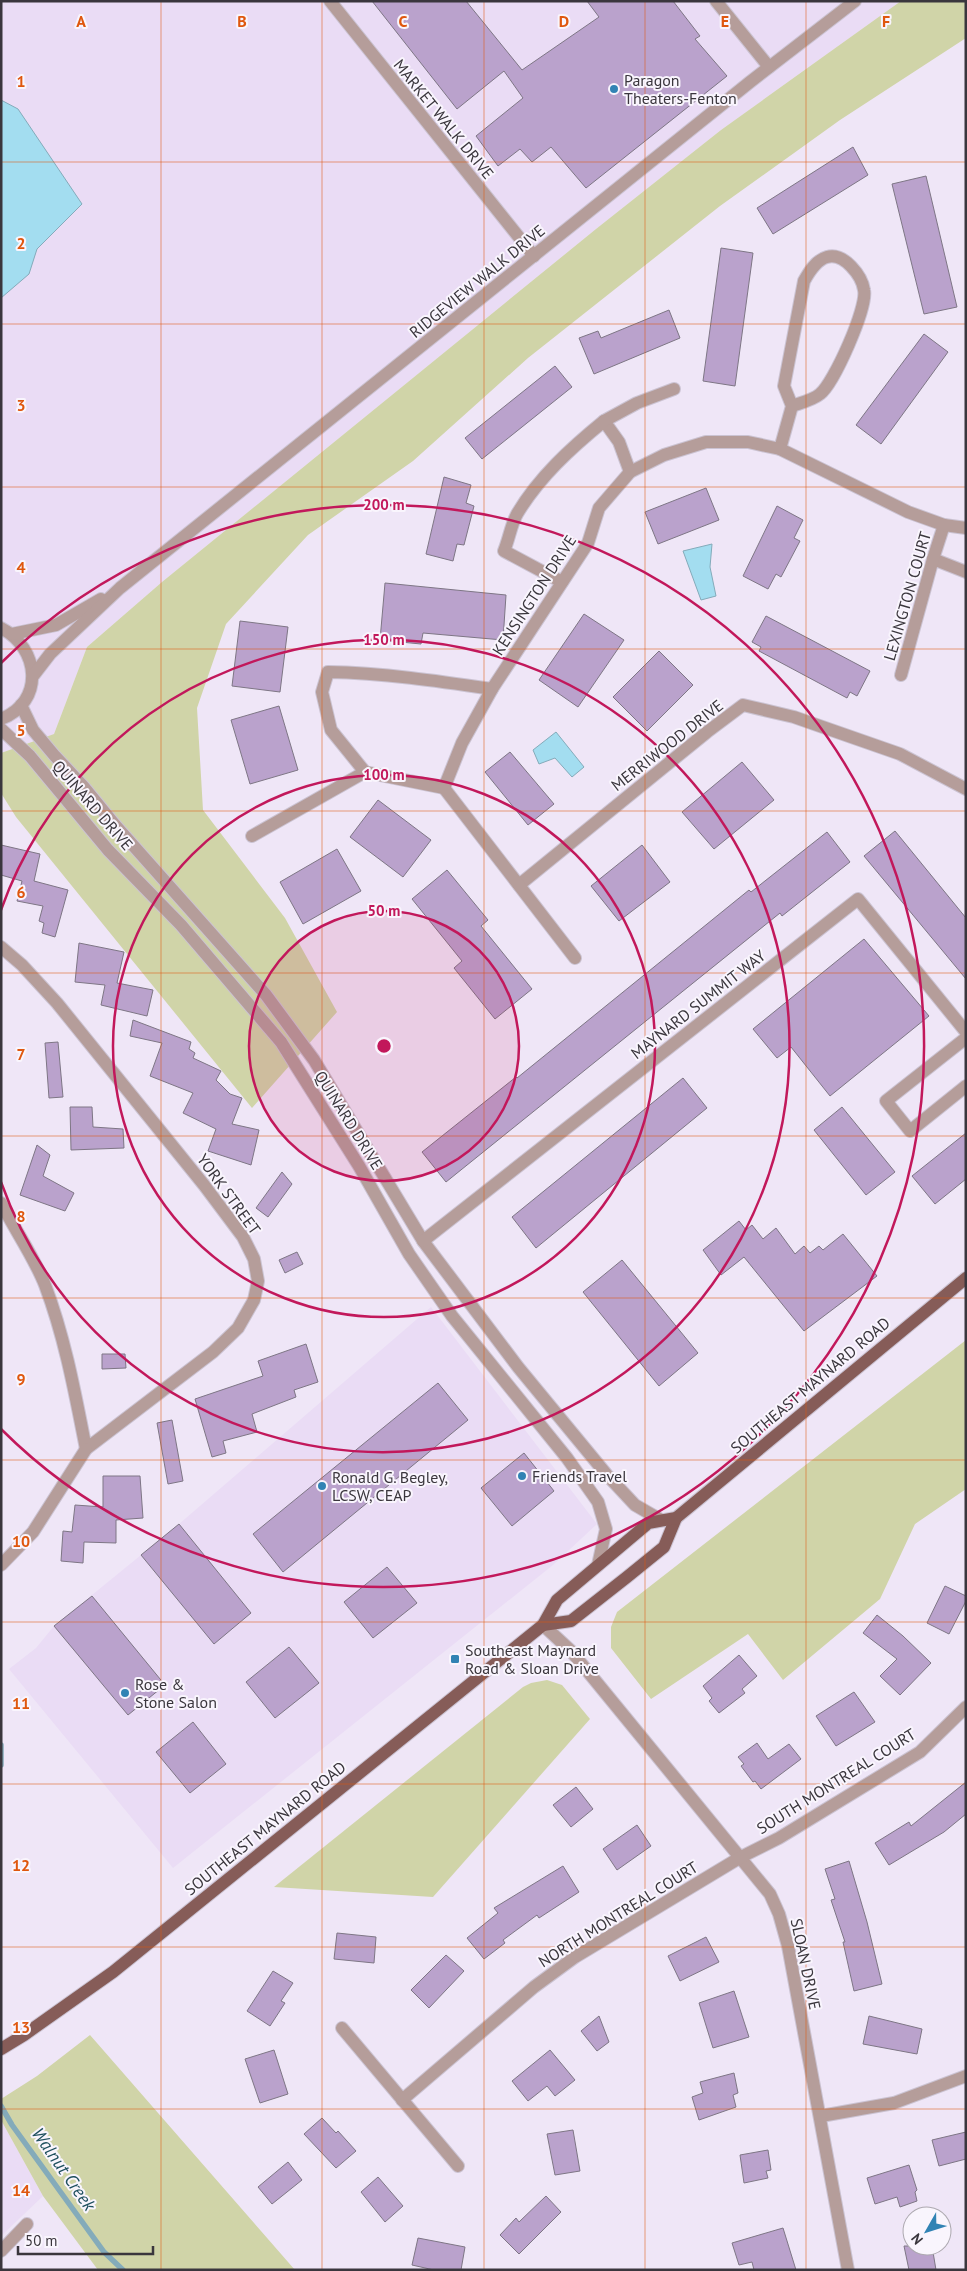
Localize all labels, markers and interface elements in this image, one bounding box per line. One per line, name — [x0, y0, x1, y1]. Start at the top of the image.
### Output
text: A — [76, 11, 86, 31]
text: B — [237, 11, 247, 31]
text: C — [399, 11, 408, 31]
text: D — [559, 11, 569, 31]
text: E — [721, 11, 729, 31]
text: F — [882, 11, 890, 31]
street label: MARKET WALK DRIVE — [390, 55, 498, 183]
place label: Paragon Theaters-Fenton — [624, 70, 737, 108]
text: 1 — [16, 71, 26, 91]
marker: Paragon Theaters-Fenton — [608, 83, 620, 95]
street label: RIDGEVIEW WALK DRIVE — [405, 220, 549, 342]
text: 2 — [16, 233, 26, 253]
text: 3 — [16, 395, 26, 415]
text: 200 m — [363, 495, 405, 514]
street label: LEXINGTON COURT — [879, 529, 935, 663]
street label: KENSINGTON DRIVE — [488, 531, 580, 659]
text: 4 — [16, 557, 26, 577]
text: 150 m — [363, 630, 405, 649]
street label: MERRIWOOD DRIVE — [607, 695, 727, 795]
text: 5 — [16, 720, 26, 740]
street label: QUINARD DRIVE — [48, 756, 138, 854]
text: 100 m — [363, 765, 405, 784]
text: 6 — [16, 882, 26, 902]
text: 50 m — [368, 901, 400, 920]
street label: MAYNARD SUMMIT WAY — [627, 945, 769, 1063]
centre of rings — [375, 1037, 393, 1055]
text: 7 — [16, 1044, 26, 1064]
street label: QUINARD DRIVE — [311, 1067, 387, 1173]
street label: YORK STREET — [193, 1150, 265, 1238]
text: 8 — [16, 1206, 26, 1226]
street label: SOUTHEAST MAYNARD ROAD — [726, 1312, 894, 1458]
text: 9 — [16, 1369, 26, 1389]
place label: Friends Travel — [532, 1466, 627, 1486]
place label: Ronald G. Begley, LCSW, CEAP — [332, 1467, 448, 1505]
marker: Friends Travel — [516, 1470, 528, 1482]
marker: Ronald G. Begley, LCSW, CEAP — [316, 1480, 328, 1492]
text: 10 — [12, 1531, 30, 1551]
place label: Southeast Maynard Road & Sloan Drive — [465, 1640, 599, 1678]
marker: Southeast Maynard Road & Sloan Drive — [449, 1653, 461, 1665]
place label: Rose & Stone Salon — [135, 1674, 217, 1712]
marker: Rose & Stone Salon — [119, 1687, 131, 1699]
text: 11 — [12, 1693, 30, 1713]
street label: SOUTH MONTREAL COURT — [753, 1724, 919, 1838]
street label: SOUTHEAST MAYNARD ROAD — [180, 1757, 350, 1899]
text: 12 — [12, 1855, 30, 1875]
street label: NORTH MONTREAL COURT — [535, 1857, 702, 1971]
street label: SLOAN DRIVE — [787, 1916, 825, 2012]
text: 13 — [12, 2017, 30, 2037]
water label: Walnut Creek — [27, 2123, 102, 2216]
text: 14 — [12, 2180, 30, 2200]
north arrow — [902, 2206, 952, 2256]
scale bar — [18, 2224, 152, 2256]
text: N — [907, 2230, 927, 2248]
text: 50 m — [25, 2231, 58, 2250]

